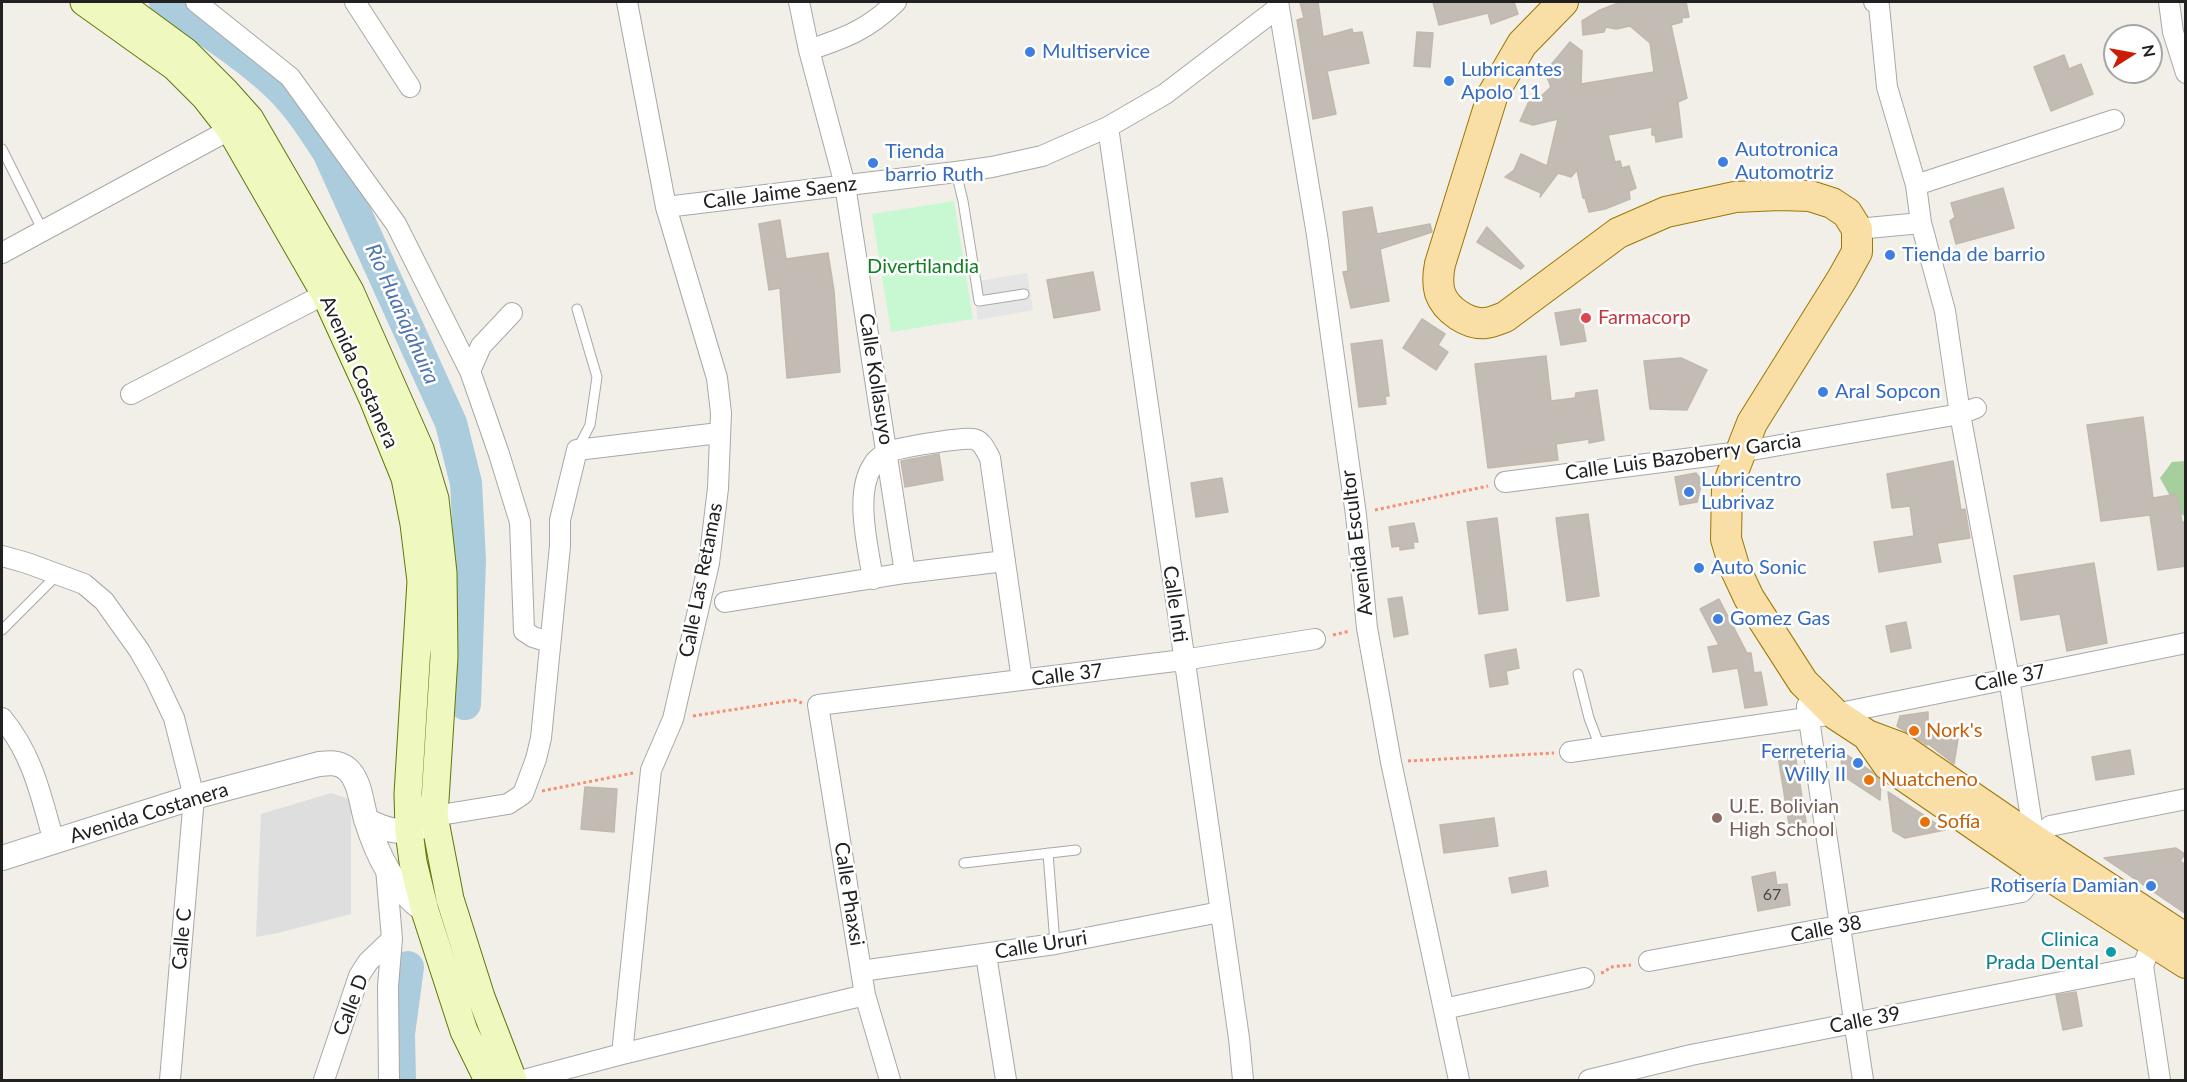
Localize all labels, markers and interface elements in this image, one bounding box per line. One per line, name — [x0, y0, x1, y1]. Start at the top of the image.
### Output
north arrow — [2103, 24, 2163, 84]
place label: Multiservice — [1042, 40, 1150, 64]
text: N — [2139, 43, 2160, 59]
marker: Multiservice — [1023, 45, 1037, 59]
place label: Lubricantes Apolo 11 — [1461, 58, 1562, 105]
marker: Lubricantes Apolo 11 — [1442, 74, 1456, 88]
place label: Autotronica Automotriz — [1735, 138, 1839, 185]
place label: Tienda barrio Ruth — [885, 140, 984, 187]
marker: Autotronica Automotriz — [1716, 155, 1730, 169]
marker: Tienda barrio Ruth — [866, 156, 880, 170]
street label: Calle Jaime Saenz — [702, 172, 858, 214]
water label: Río Huañajahuira — [360, 240, 444, 388]
place label: Tienda de barrio — [1902, 243, 2045, 267]
marker: Tienda de barrio — [1883, 248, 1897, 262]
park label: Divertilandia — [867, 255, 979, 279]
street label: Avenida Costanera — [315, 292, 403, 452]
place label: Farmacorp — [1598, 306, 1691, 330]
marker: Farmacorp — [1579, 311, 1593, 325]
street label: Calle Kollasuyo — [854, 312, 898, 446]
place label: Aral Sopcon — [1835, 380, 1941, 404]
marker: Aral Sopcon — [1816, 385, 1830, 399]
street label: Calle Luis Bazoberry Garcia — [1563, 429, 1803, 485]
place label: Lubricentro Lubrivaz — [1701, 468, 1801, 515]
street label: Avenida Escultor — [1336, 469, 1378, 617]
marker: Lubricentro Lubrivaz — [1682, 485, 1696, 499]
street label: Calle Las Retamas — [674, 501, 728, 659]
place label: Auto Sonic — [1711, 556, 1807, 580]
marker: Auto Sonic — [1692, 561, 1706, 575]
street label: Calle Inti — [1158, 564, 1192, 644]
place label: Gomez Gas — [1730, 607, 1830, 631]
marker: Gomez Gas — [1711, 612, 1725, 626]
street label: Calle 37 — [1030, 659, 1104, 691]
street label: Calle 37 — [1973, 659, 2047, 697]
place label: Nork's — [1926, 719, 1982, 743]
marker: Nork's — [1907, 724, 1921, 738]
place label: Ferreteria Willy II — [1761, 740, 1846, 787]
marker: Ferreteria Willy II — [1851, 756, 1865, 770]
place label: Nuatcheno — [1881, 768, 1978, 792]
marker: Nuatcheno — [1862, 773, 1876, 787]
street label: Avenida Costanera — [67, 777, 231, 849]
place label: U.E. Bolivian High School — [1729, 795, 1839, 842]
place label: Sofía — [1937, 810, 1980, 834]
marker: U.E. Bolivian High School — [1710, 811, 1724, 825]
marker: Sofía — [1918, 815, 1932, 829]
street label: Calle Phaxsi — [829, 840, 869, 948]
place label: Rotisería Damian — [1990, 874, 2139, 898]
marker: Rotisería Damian — [2144, 879, 2158, 893]
house number: 67 — [1763, 885, 1781, 905]
street label: Calle C — [167, 907, 197, 971]
street label: Calle 38 — [1789, 910, 1863, 948]
street label: Calle Ururi — [993, 926, 1089, 964]
place label: Clinica Prada Dental — [1985, 928, 2099, 975]
marker: Clinica Prada Dental — [2104, 945, 2118, 959]
street label: Calle D — [328, 971, 374, 1039]
street label: Calle 39 — [1828, 1001, 1902, 1039]

